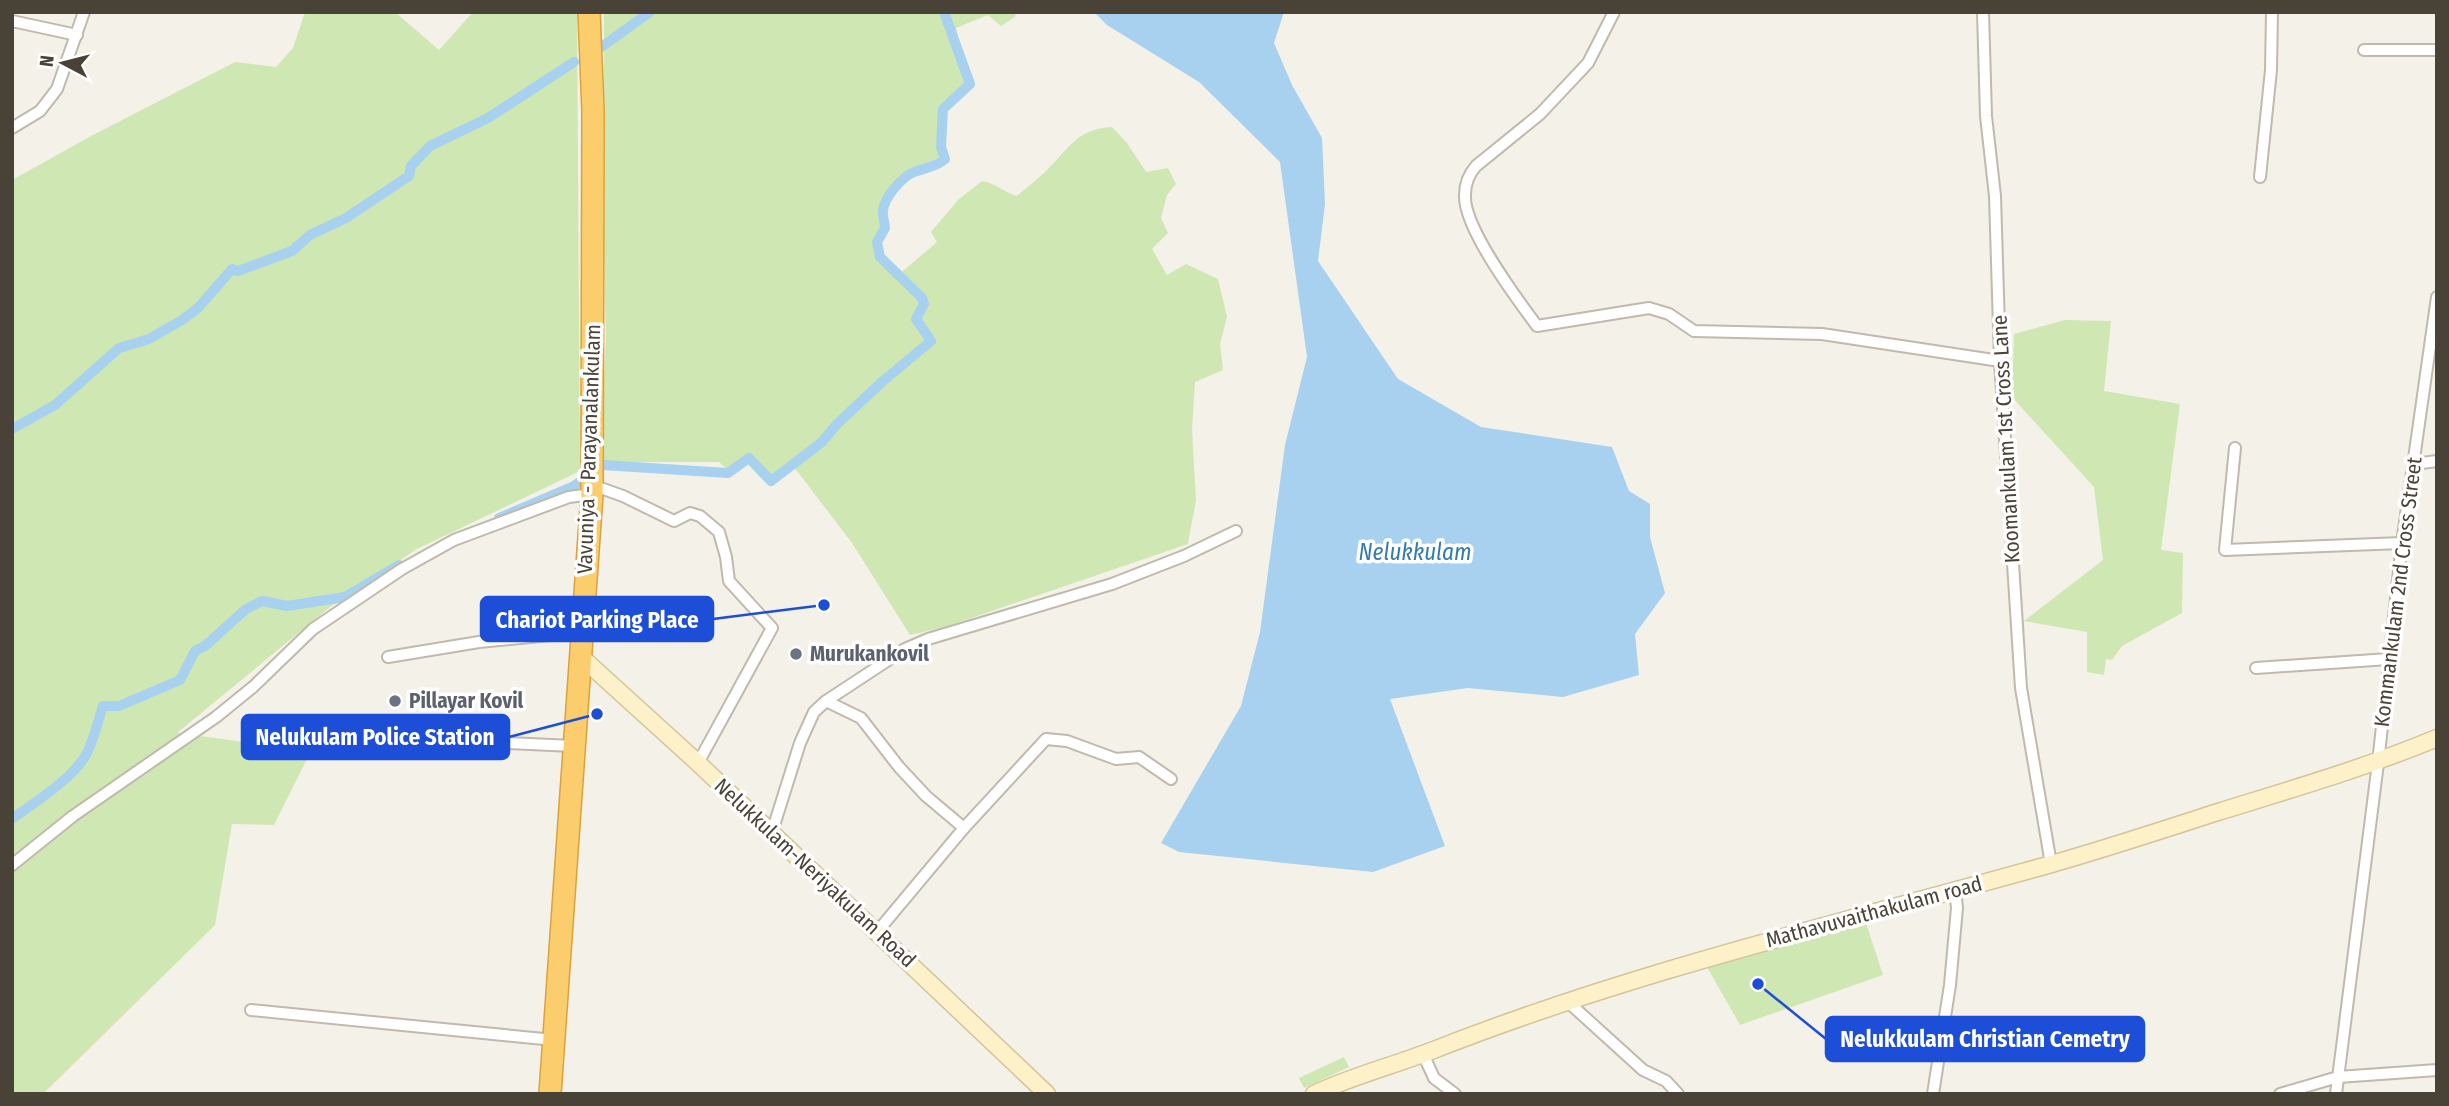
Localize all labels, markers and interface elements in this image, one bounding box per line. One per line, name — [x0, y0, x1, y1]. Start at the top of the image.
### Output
north arrow — [28, 28, 98, 98]
text: N — [35, 54, 59, 68]
street label: Koomankulam 1st Cross Lane — [1987, 314, 2025, 564]
street label: Vavuniya - Parayanalankulam — [572, 324, 606, 574]
street label: Kommankulam 2nd Cross Street — [2369, 455, 2427, 729]
water label: Nelukkulam — [1359, 538, 1471, 566]
callout: Chariot Parking Place — [481, 597, 713, 641]
text: Chariot Parking Place — [495, 606, 699, 634]
place label: Murukankovil — [810, 641, 929, 667]
marker: Murukankovil — [788, 646, 804, 662]
place label: Pillayar Kovil — [409, 688, 524, 714]
marker: Pillayar Kovil — [387, 693, 403, 709]
callout: Nelukulam Police Station — [242, 715, 509, 759]
text: Nelukulam Police Station — [256, 723, 495, 751]
street label: Nelukkulam-Neriyakulam Road — [709, 773, 921, 973]
street label: Mathavuvaithakulam road — [1763, 871, 1985, 953]
callout: Nelukkulam Christian Cemetry — [1826, 1017, 2144, 1061]
text: Nelukkulam Christian Cemetry — [1840, 1025, 2131, 1053]

